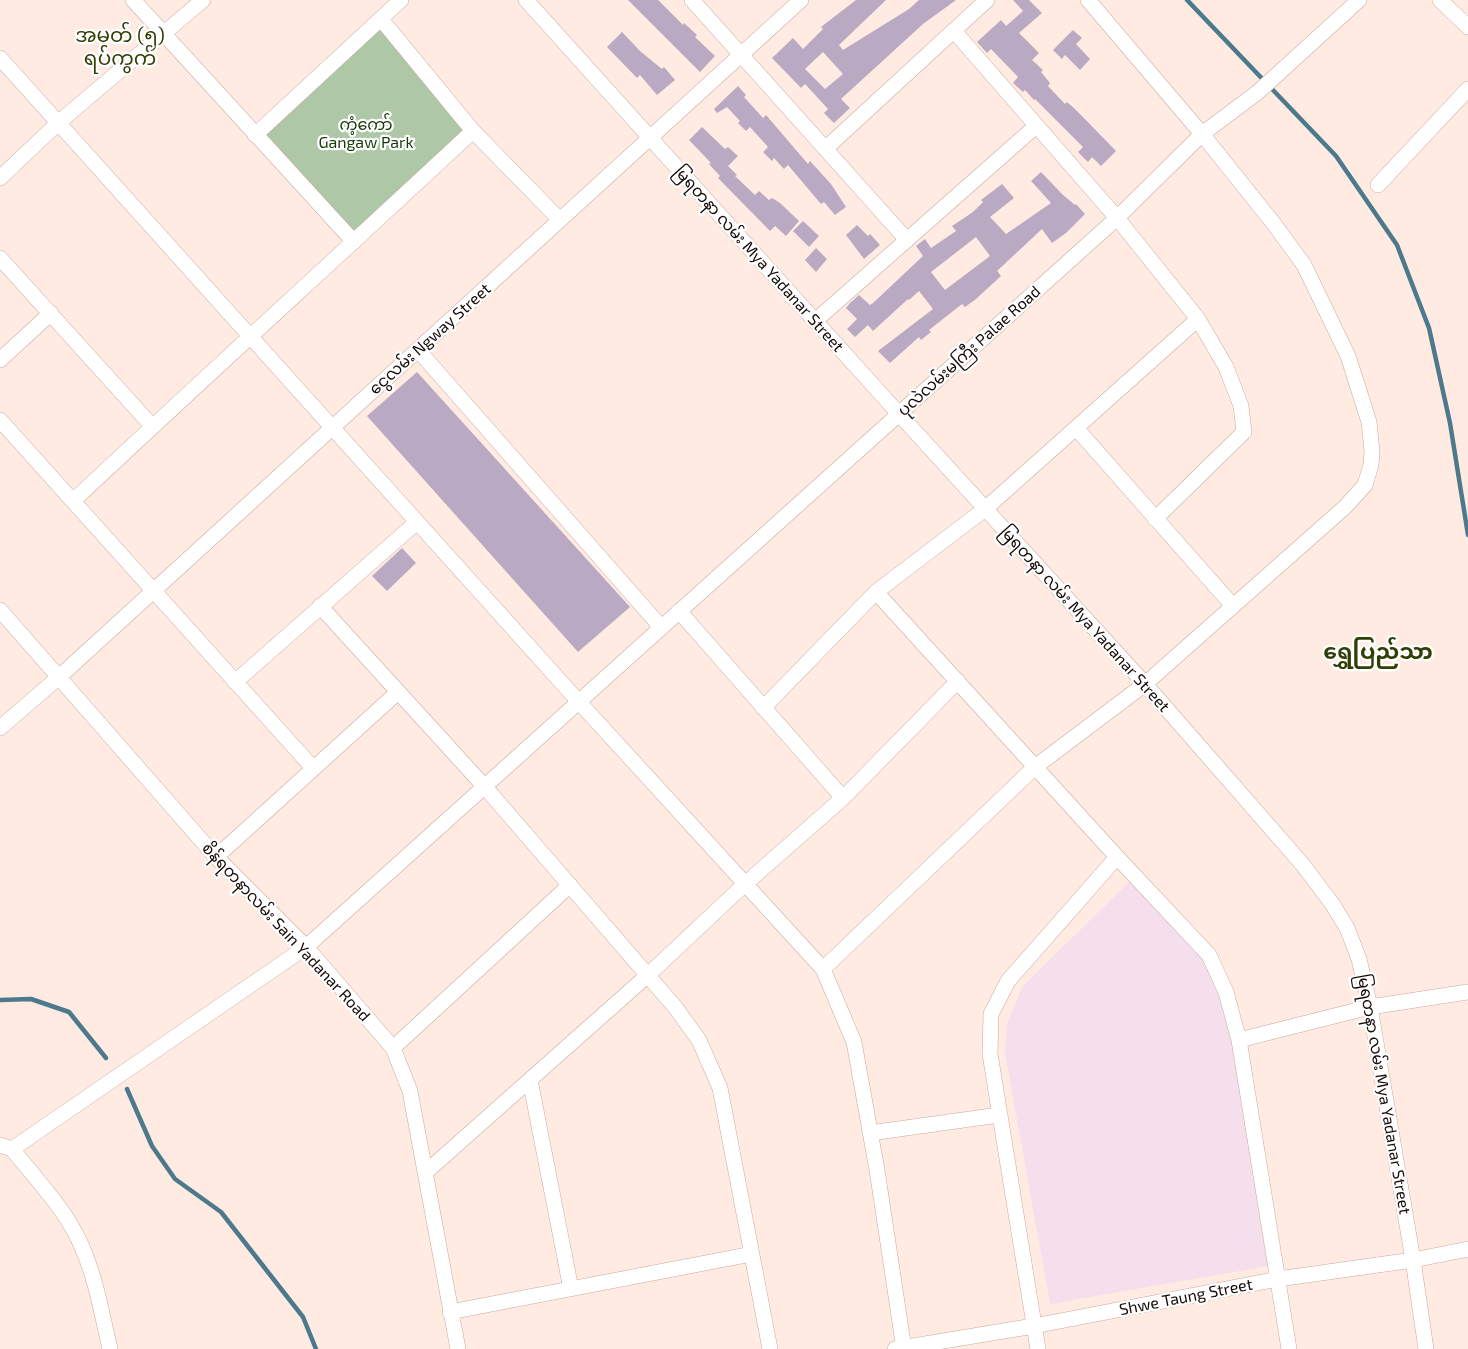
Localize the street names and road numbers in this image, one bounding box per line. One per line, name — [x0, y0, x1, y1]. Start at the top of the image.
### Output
street label: မြရတနာ လမ်း Mya Yadanar Street — [670, 162, 848, 356]
street label: ငွေလမ်း Ngway Street — [365, 279, 495, 399]
street label: ပုလဲလမ်းမကြီး Palae Road — [894, 282, 1044, 420]
street label: မြရတနာ လမ်း Mya Yadanar Street — [996, 522, 1174, 716]
street label: စိန်ရတနာလမ်း Sain Yadanar Road — [198, 839, 374, 1025]
street label: မြရတနာ လမ်း Mya Yadanar Street — [1353, 972, 1415, 1216]
street label: Shwe Taung Street — [1118, 1275, 1254, 1319]

